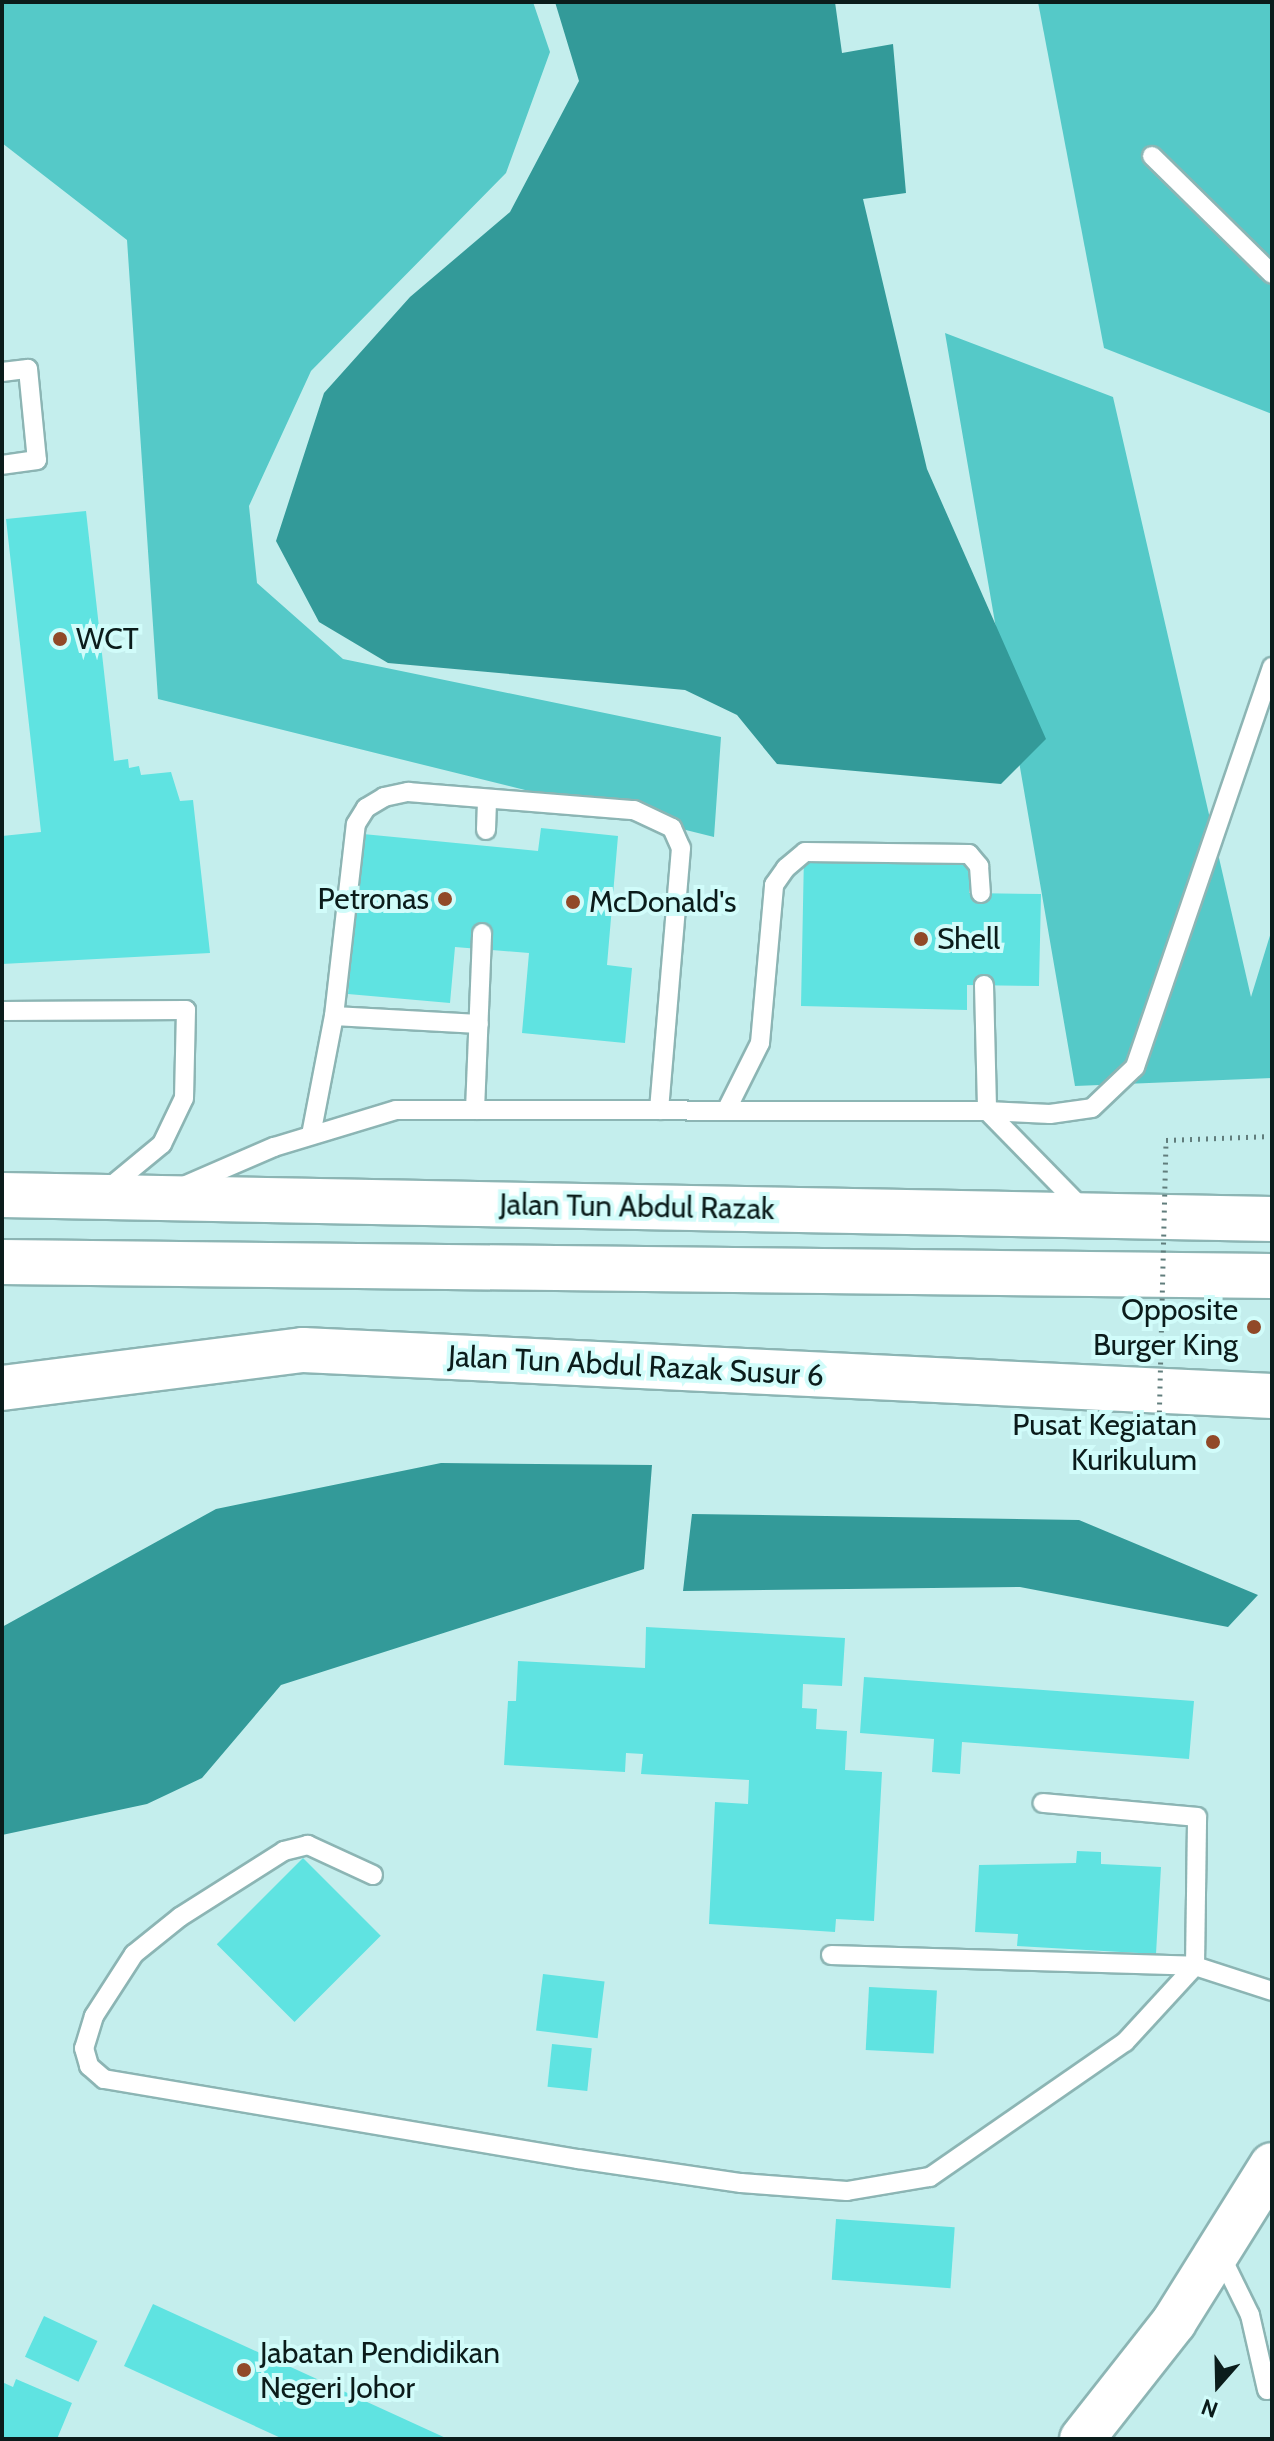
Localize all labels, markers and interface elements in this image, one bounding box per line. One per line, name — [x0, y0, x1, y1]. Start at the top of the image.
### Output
place label: WCT — [76, 621, 139, 657]
marker: WCT — [51, 630, 69, 648]
place label: Petronas — [318, 881, 429, 917]
place label: McDonald's — [589, 884, 736, 920]
marker: Petronas — [436, 890, 454, 908]
marker: McDonald's — [564, 893, 582, 911]
place label: Shell — [937, 921, 1000, 957]
marker: Shell — [912, 930, 930, 948]
street label: Jalan Tun Abdul Razak — [499, 1187, 775, 1227]
place label: Opposite Burger King — [1093, 1292, 1238, 1362]
marker: Opposite Burger King — [1245, 1318, 1263, 1336]
street label: Jalan Tun Abdul Razak Susur 6 — [447, 1338, 825, 1394]
place label: Pusat Kegiatan Kurikulum — [1012, 1407, 1197, 1478]
marker: Pusat Kegiatan Kurikulum — [1204, 1433, 1222, 1451]
place label: Jabatan Pendidikan Negeri Johor — [260, 2335, 500, 2406]
north arrow — [1178, 2345, 1258, 2425]
marker: Jabatan Pendidikan Negeri Johor — [235, 2361, 253, 2379]
text: N — [1198, 2393, 1222, 2423]

